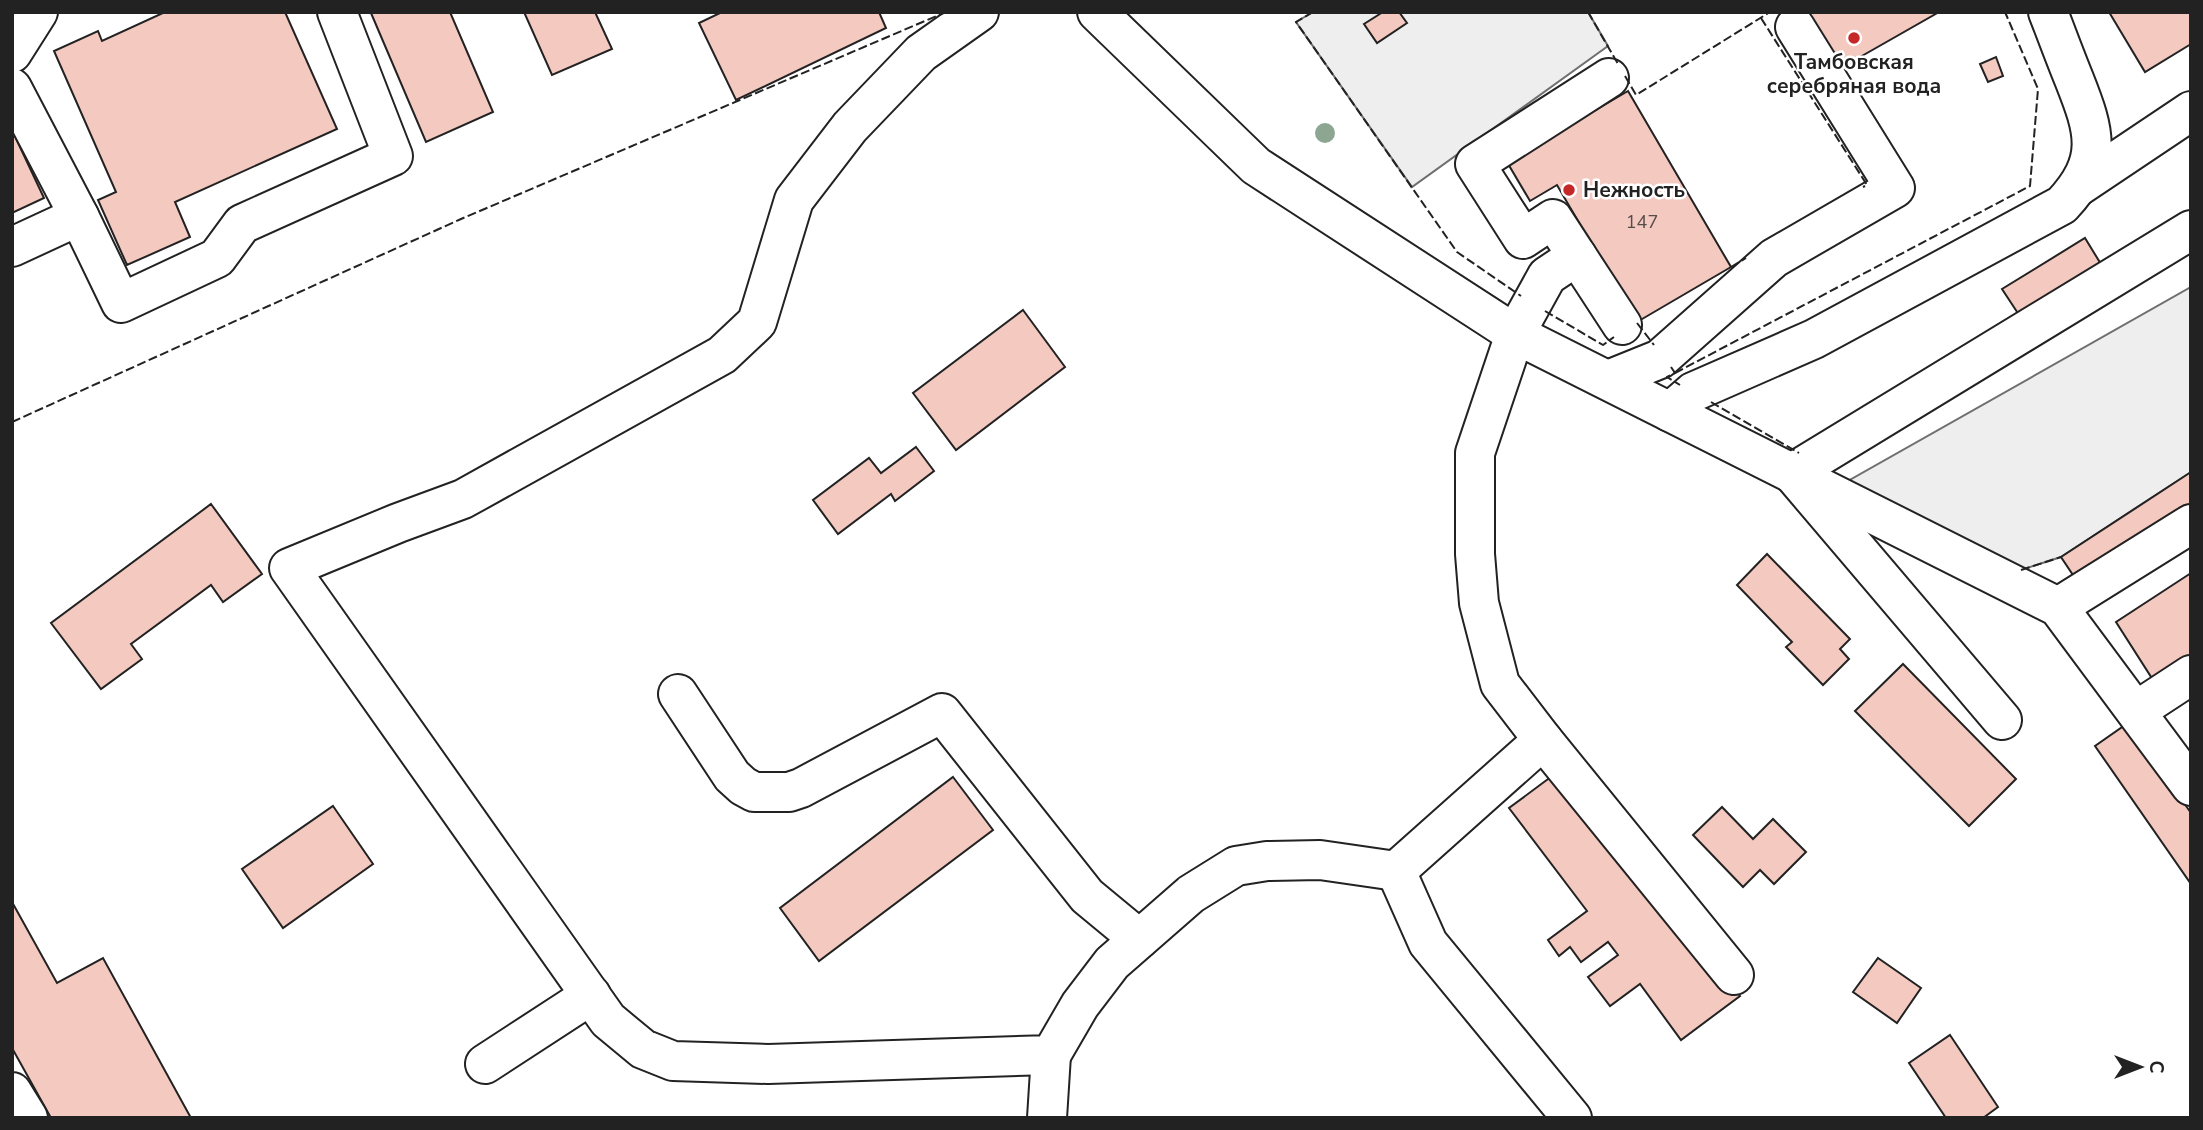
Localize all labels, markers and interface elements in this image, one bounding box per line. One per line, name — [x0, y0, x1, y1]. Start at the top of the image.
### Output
marker: Тамбовская серебряная вода — [1846, 30, 1862, 46]
place label: Тамбовская серебряная вода — [1767, 48, 1941, 100]
place label: Нежность — [1583, 176, 1685, 204]
marker: Нежность — [1561, 182, 1577, 198]
house number: 147 — [1626, 210, 1658, 234]
north arrow — [2105, 1032, 2175, 1102]
text: С — [2143, 1061, 2169, 1074]

